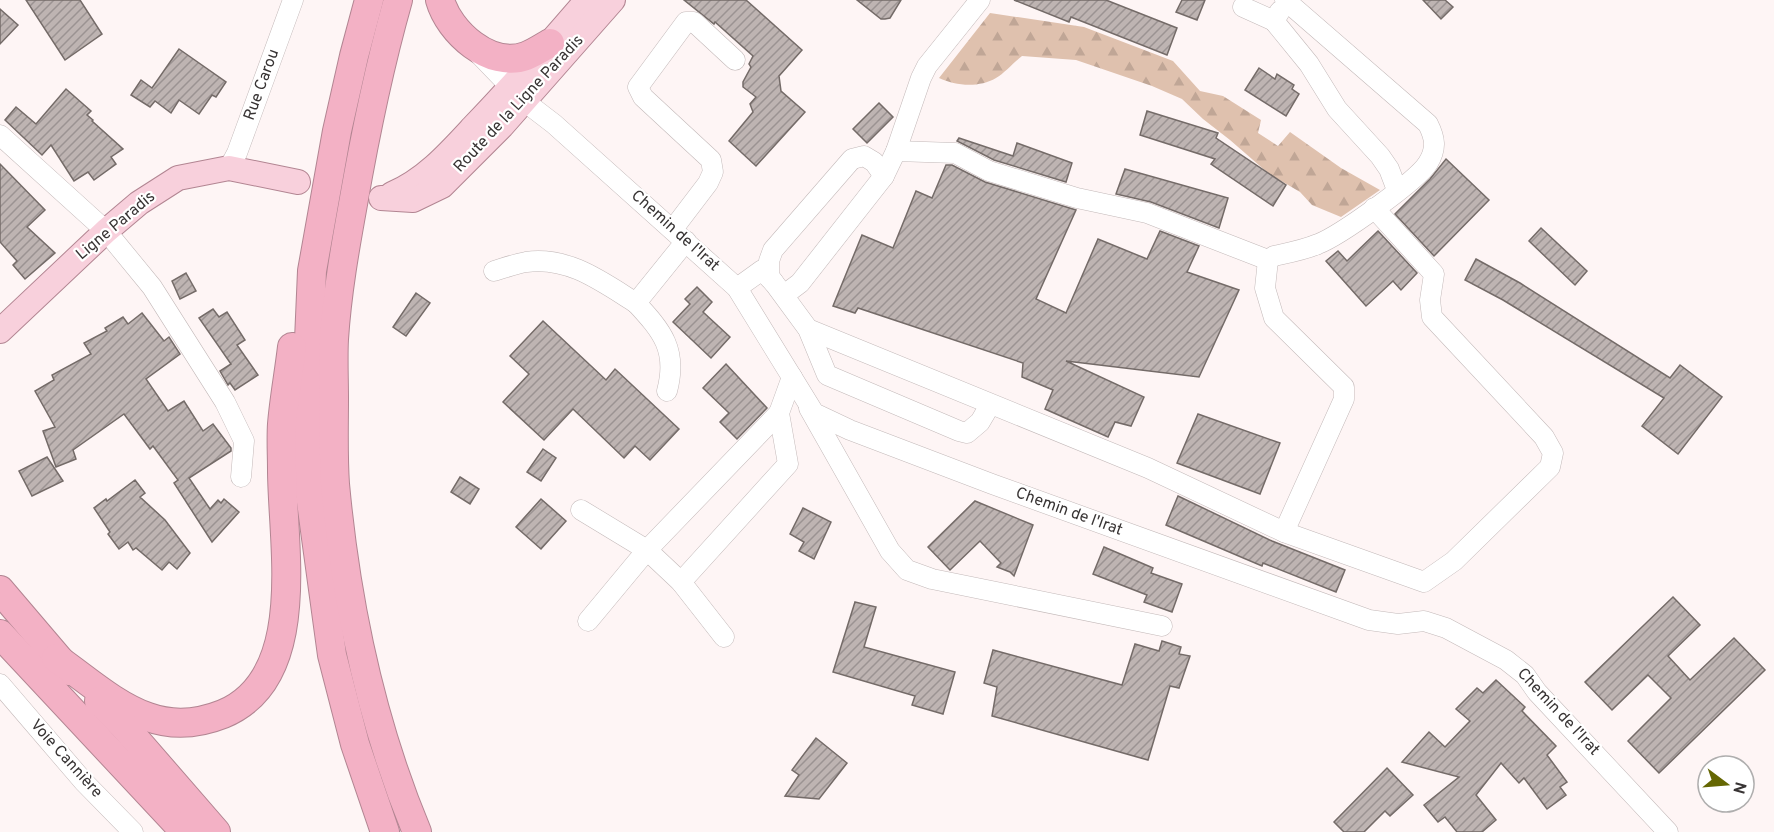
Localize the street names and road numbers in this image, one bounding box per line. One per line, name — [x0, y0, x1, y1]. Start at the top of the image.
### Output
street label: Route de la Ligne Paradis — [450, 31, 588, 177]
street label: Rue Carou — [240, 47, 284, 123]
street label: Chemin de l'Irat — [627, 186, 723, 276]
street label: Ligne Paradis — [72, 187, 160, 265]
street label: Chemin de l'Irat — [1013, 483, 1125, 541]
street label: Chemin de l'Irat — [1512, 664, 1604, 760]
street label: Voie Cannière — [26, 716, 106, 802]

